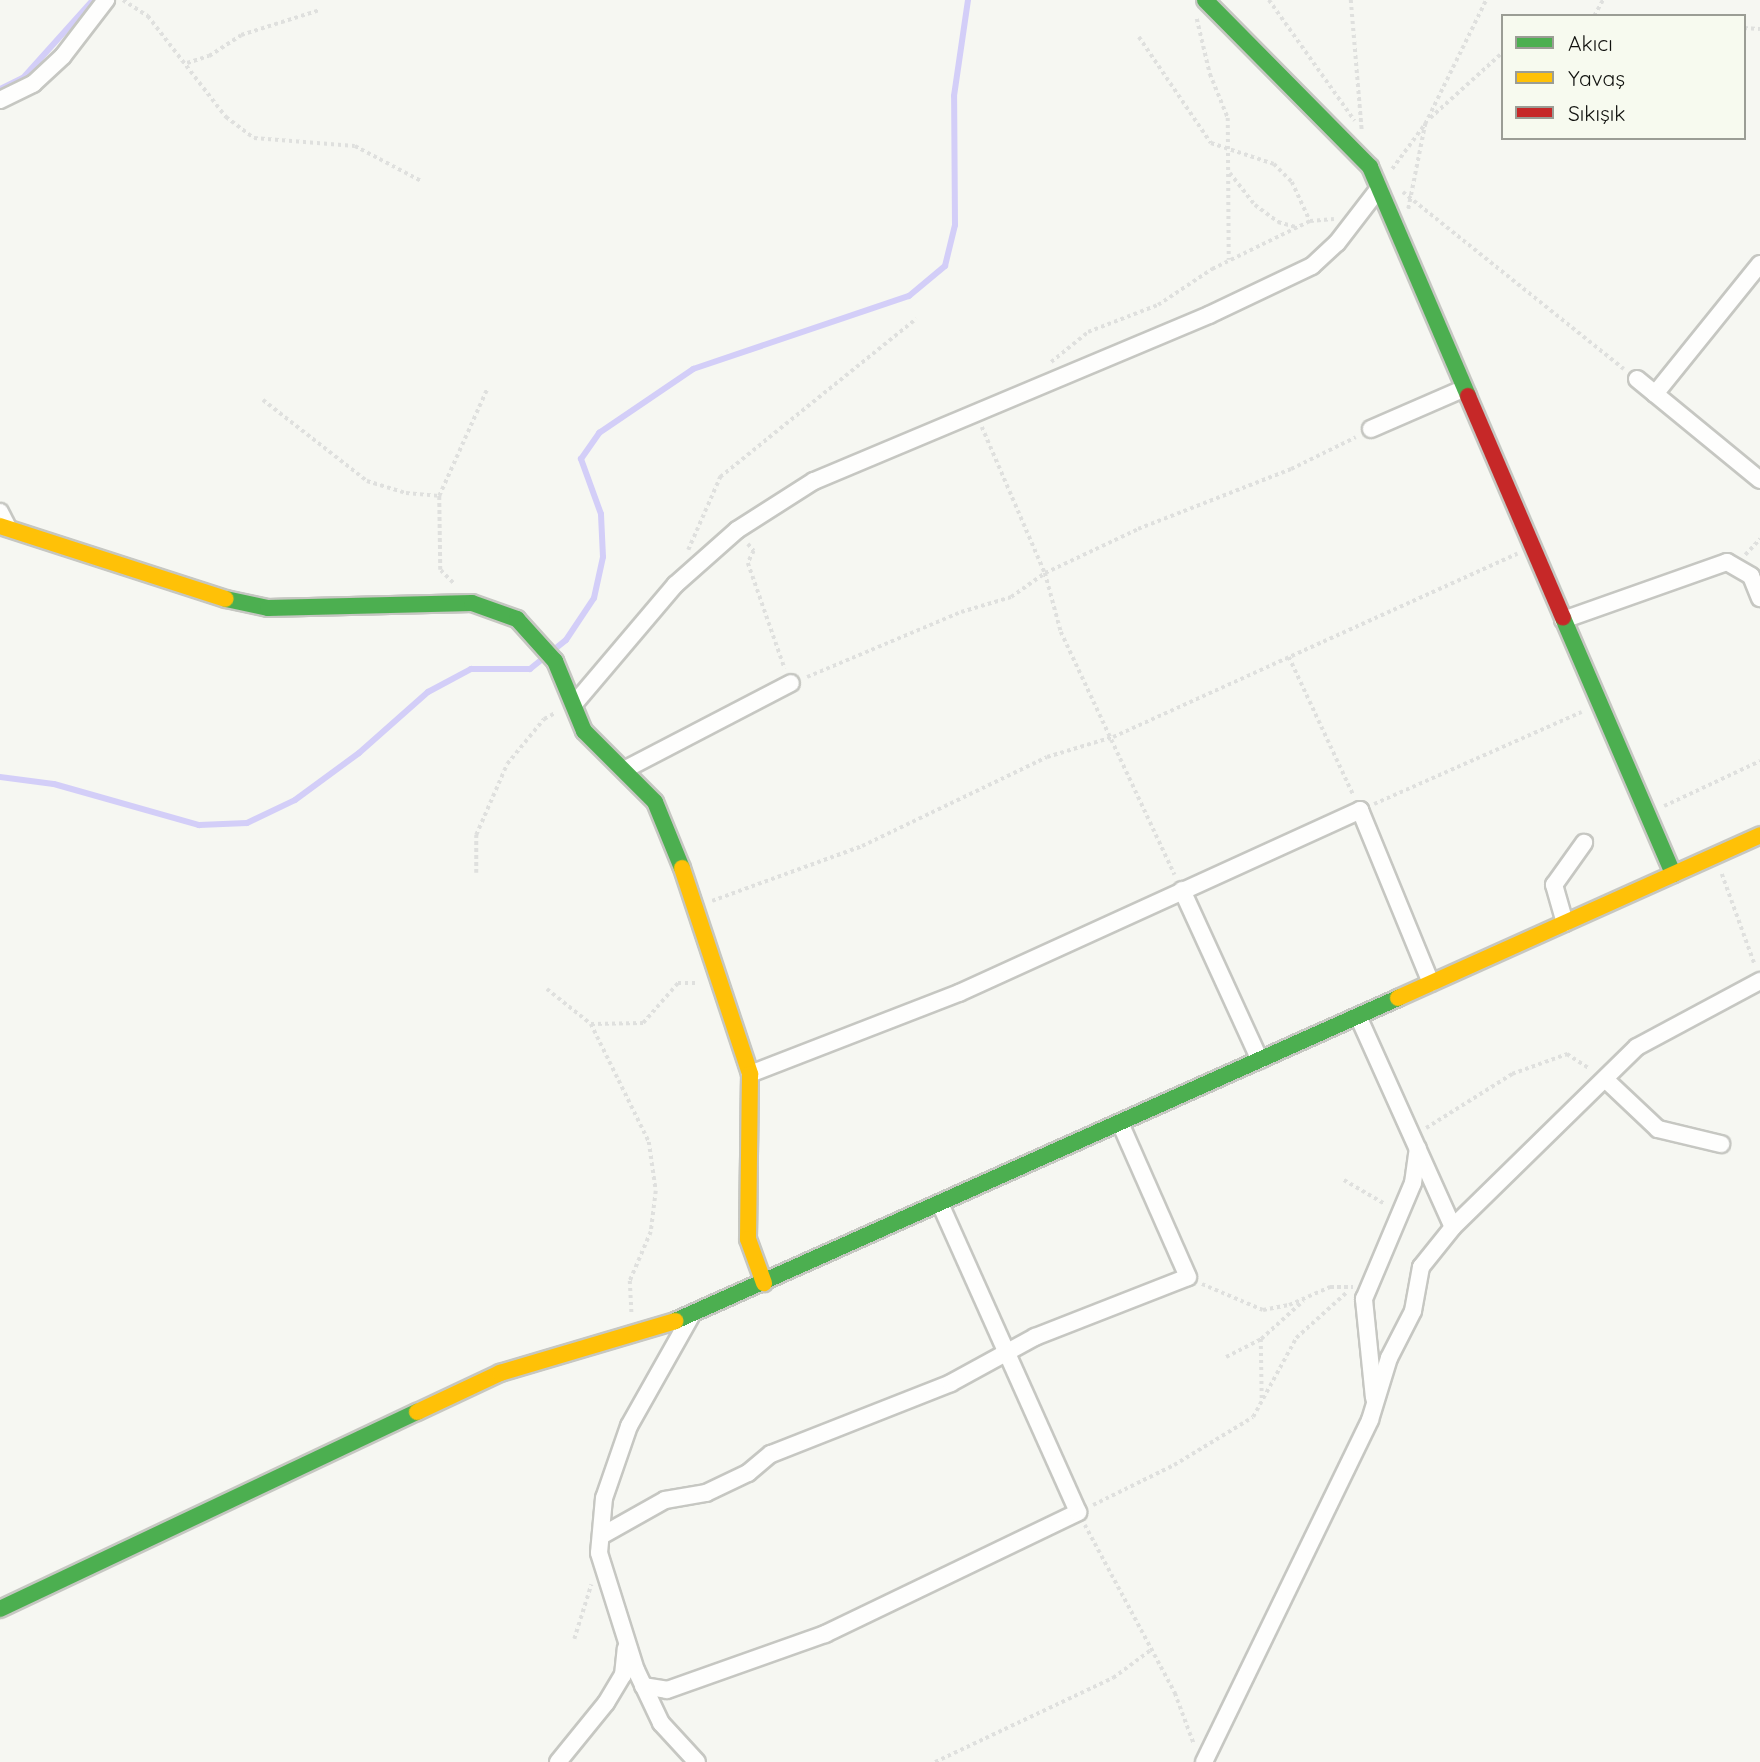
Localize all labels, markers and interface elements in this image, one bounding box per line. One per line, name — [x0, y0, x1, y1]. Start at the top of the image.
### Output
legend — [1501, 14, 1746, 140]
text: Akıcı — [1568, 30, 1613, 56]
text: Yavaş — [1568, 65, 1625, 91]
text: Sıkışık — [1568, 100, 1626, 126]

